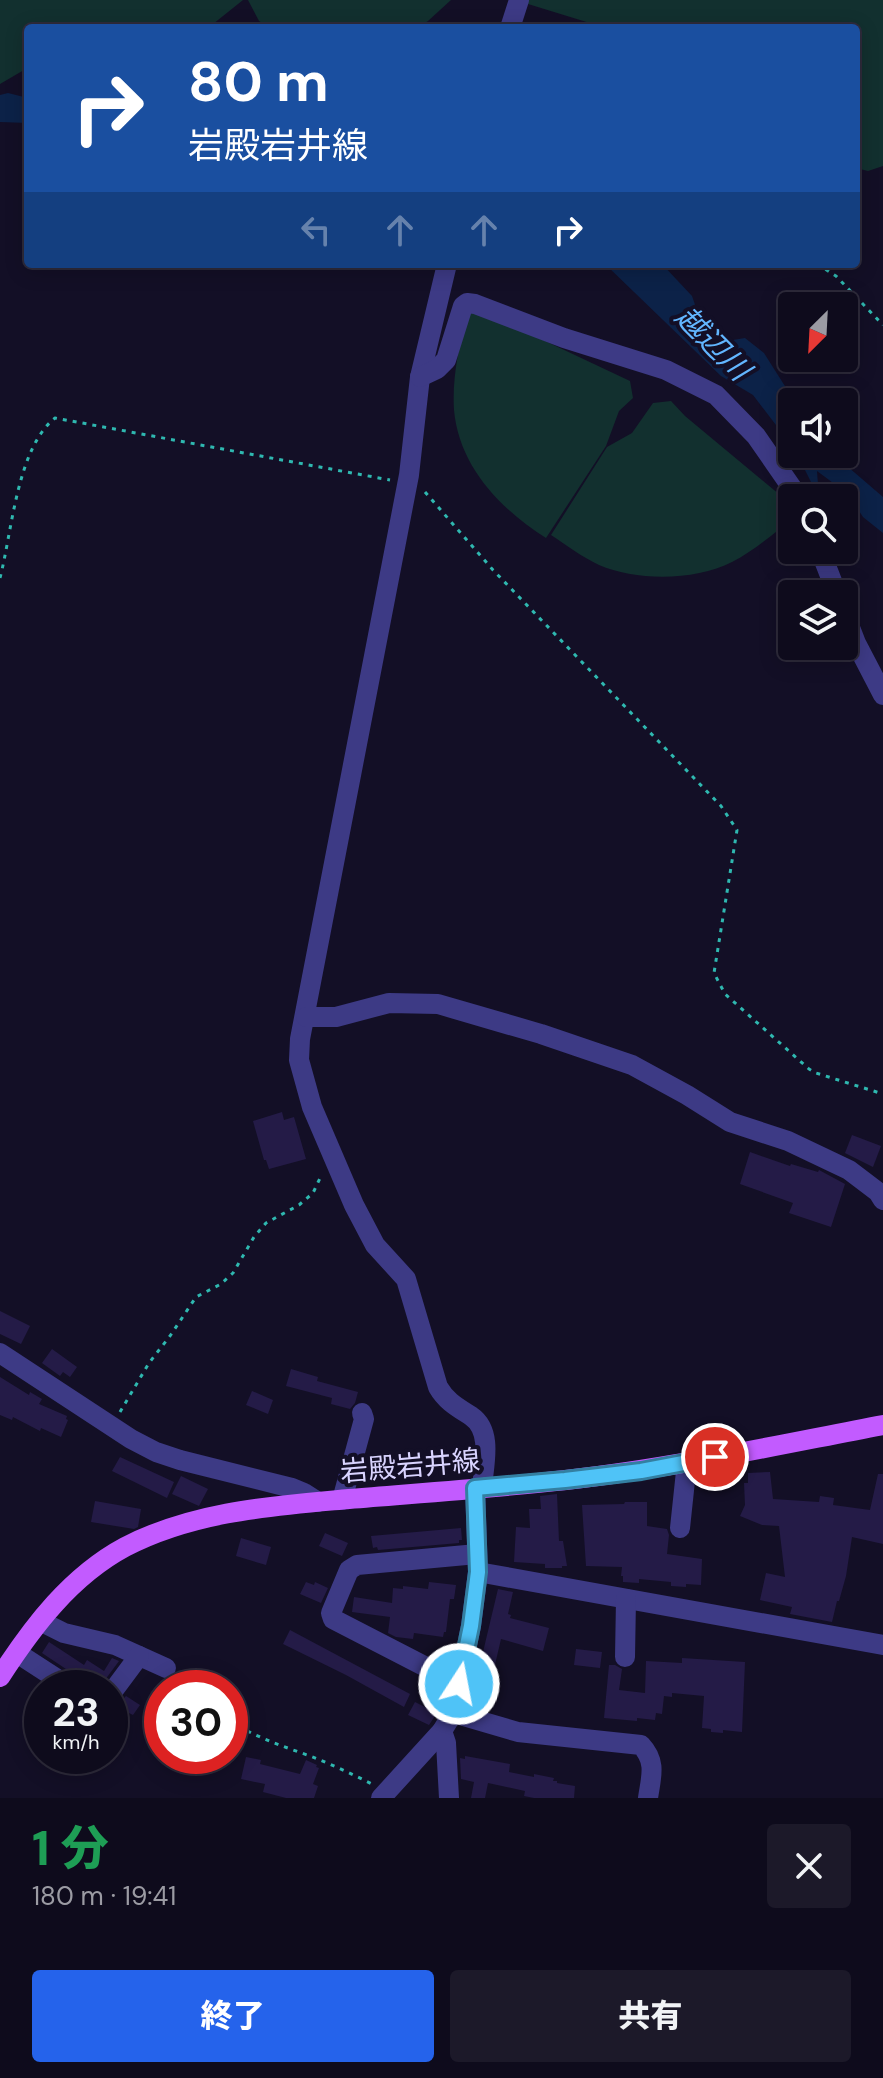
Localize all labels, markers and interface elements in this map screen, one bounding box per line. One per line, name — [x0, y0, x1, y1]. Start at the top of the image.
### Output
text: 80 m — [188, 45, 329, 118]
icon: right — [56, 56, 160, 160]
text: 岩殿岩井線 — [188, 122, 368, 169]
icon: left — [294, 208, 338, 252]
icon: ahead — [378, 208, 422, 252]
icon: ahead — [462, 208, 506, 252]
icon: right — [546, 208, 590, 252]
north arrow — [778, 292, 858, 372]
map controls — [778, 292, 858, 660]
water label: 越辺川 — [667, 297, 761, 391]
button: sound — [778, 388, 858, 468]
button: search — [778, 484, 858, 564]
button: layers — [778, 580, 858, 660]
pin — [681, 1423, 749, 1491]
icon: arrive — [693, 1435, 737, 1479]
street label: 岩殿岩井線 — [339, 1441, 481, 1491]
position arrow — [417, 1642, 501, 1726]
speed limit sign: 30 — [144, 1670, 248, 1774]
text: 23 — [52, 1686, 100, 1738]
text: km/h — [52, 1729, 100, 1755]
text: 1 分 — [32, 1817, 109, 1880]
button: close — [767, 1824, 851, 1908]
text: 180 m · 19:41 — [32, 1879, 176, 1913]
button: 終了 — [32, 1970, 434, 2062]
button: 共有 — [450, 1970, 851, 2062]

